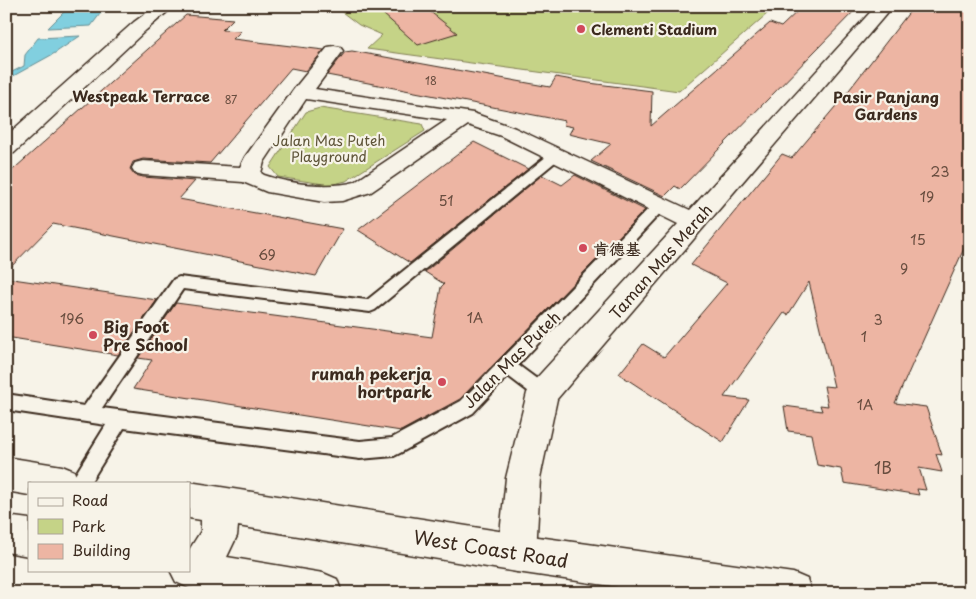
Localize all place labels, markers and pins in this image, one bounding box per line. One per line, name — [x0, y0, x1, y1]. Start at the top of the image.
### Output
place label: Clementi Stadium — [591, 19, 717, 40]
marker: Clementi Stadium — [575, 23, 587, 35]
place label: 肯德基 — [593, 236, 641, 260]
marker: 肯德基 — [577, 242, 589, 254]
place label: Big Foot Pre School — [103, 314, 188, 356]
marker: Big Foot Pre School — [87, 329, 99, 341]
place label: rumah pekerja hortpark — [311, 361, 432, 403]
marker: rumah pekerja hortpark — [436, 376, 448, 388]

